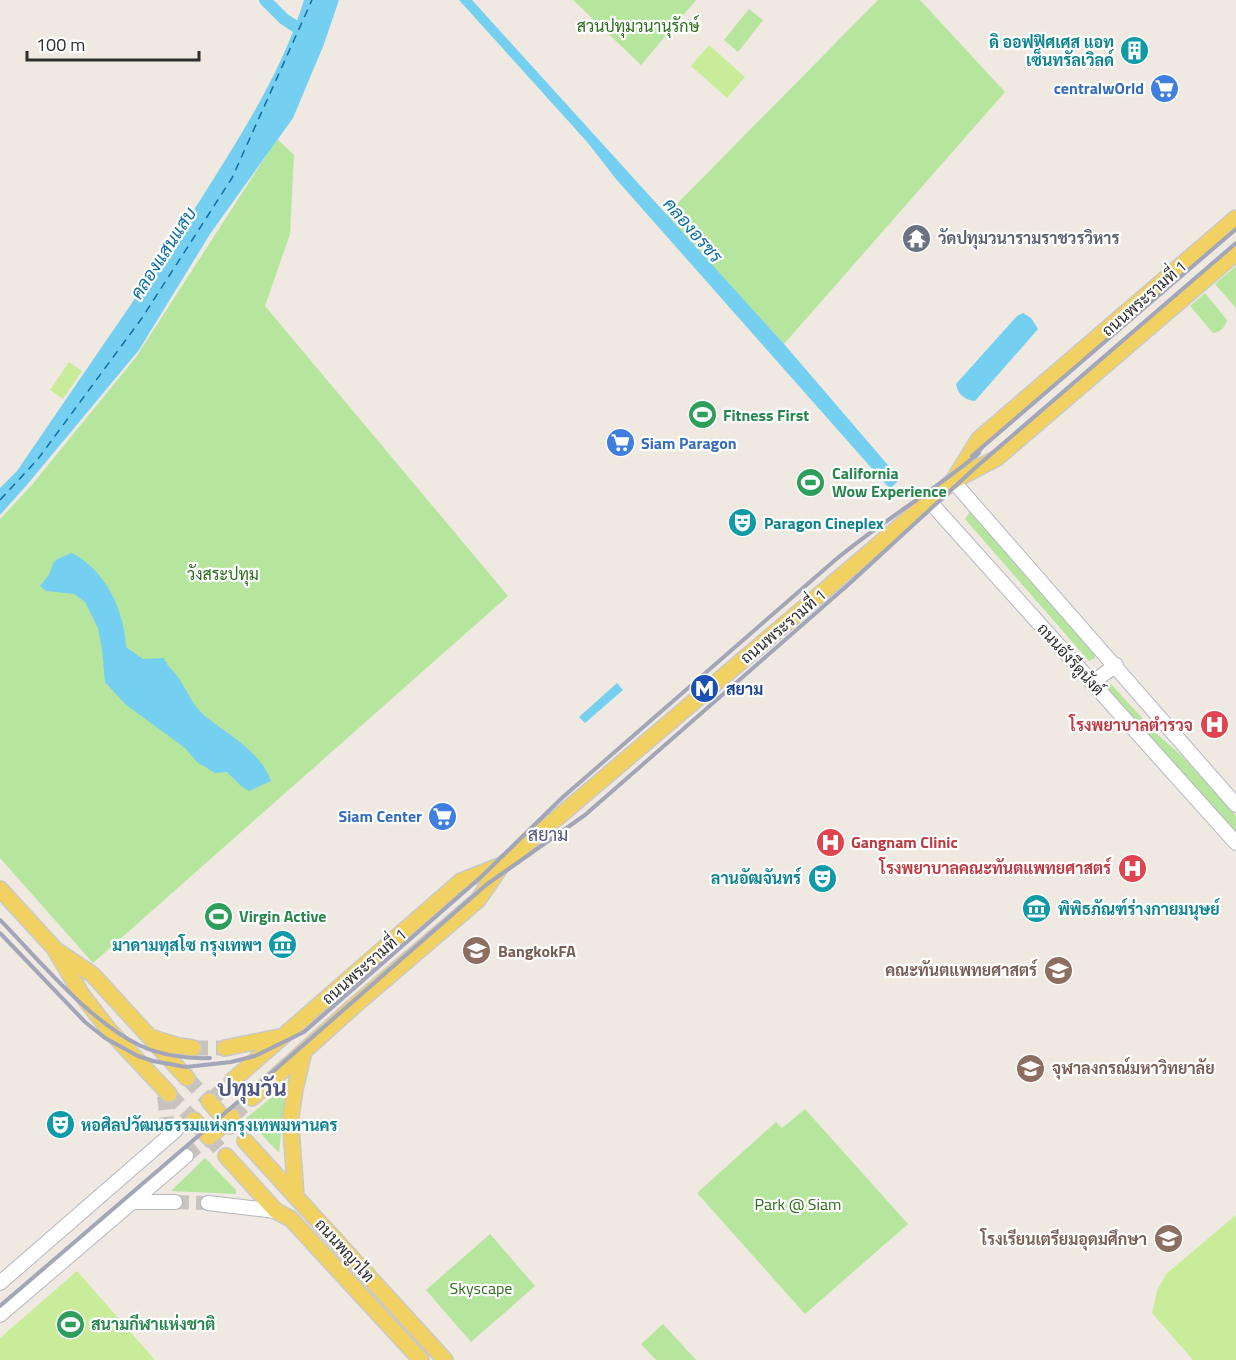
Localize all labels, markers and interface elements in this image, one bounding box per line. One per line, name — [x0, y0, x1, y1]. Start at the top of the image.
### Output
park label: สวนปทุมวนานุรักษ์ — [577, 14, 699, 38]
scale bar — [27, 24, 200, 62]
place label: ดิ ออฟฟิศเศส แอท เซ็นทรัลเวิลด์ — [989, 30, 1115, 72]
text: 100 m — [36, 31, 85, 58]
building icon: ดิ ออฟฟิศเศส แอท เซ็นทรัลเวิลด์ — [1119, 35, 1151, 67]
supermarket icon: centralwOrld — [1149, 72, 1181, 104]
place label: centralwOrld — [1054, 76, 1144, 100]
water label: คลองอรชร — [657, 191, 730, 270]
water label: คลองแสนแสบ — [123, 201, 203, 304]
temple icon: วัดปทุมวนารามราชวรวิหาร — [901, 222, 933, 254]
place label: วัดปทุมวนารามราชวรวิหาร — [938, 226, 1119, 250]
street label: ถนนพระรามที่ 1 — [1095, 253, 1192, 342]
sports icon: Fitness First — [686, 399, 718, 431]
place label: Fitness First — [723, 403, 809, 427]
supermarket icon: Siam Paragon — [604, 427, 636, 459]
place label: Siam Paragon — [641, 431, 737, 455]
place label: California Wow Experience — [832, 461, 947, 503]
sports icon: California Wow Experience — [795, 466, 827, 498]
theatre icon: Paragon Cineplex — [727, 507, 759, 539]
place label: Paragon Cineplex — [764, 511, 884, 535]
park label: วังสระปทุม — [187, 562, 259, 586]
street label: ถนนพระรามที่ 1 — [733, 581, 831, 669]
street label: ถนนอังรีดูนังต์ — [1032, 617, 1110, 701]
metro station icon: สยาม — [689, 673, 721, 705]
place label: สยาม — [726, 677, 763, 701]
hospital icon: โรงพยาบาลตำรวจ — [1198, 709, 1230, 741]
place label: โรงพยาบาลตำรวจ — [1068, 713, 1193, 737]
supermarket icon: Siam Center — [427, 800, 459, 832]
place label: Siam Center — [339, 804, 422, 828]
district label: สยาม — [528, 821, 568, 848]
hospital icon: Gangnam Clinic — [814, 826, 846, 858]
place label: Gangnam Clinic — [851, 830, 958, 854]
hospital icon: โรงพยาบาลคณะทันตแพทยศาสตร์ — [1116, 852, 1148, 884]
place label: โรงพยาบาลคณะทันตแพทยศาสตร์ — [878, 856, 1112, 880]
theatre icon: ลานอัฒจันทร์ — [806, 862, 838, 894]
place label: ลานอัฒจันทร์ — [711, 866, 802, 890]
museum icon: พิพิธภัณฑ์ร่างกายมนุษย์ — [1021, 893, 1053, 925]
place label: พิพิธภัณฑ์ร่างกายมนุษย์ — [1058, 897, 1221, 921]
sports icon: Virgin Active — [202, 900, 234, 932]
place label: Virgin Active — [239, 904, 326, 928]
street label: ถนนพระรามที่ 1 — [315, 921, 412, 1010]
museum icon: มาดามทุสโซ กรุงเทพฯ — [267, 929, 299, 961]
place label: มาดามทุสโซ กรุงเทพฯ — [112, 933, 262, 957]
school or university icon: BangkokFA — [461, 935, 493, 967]
place label: BangkokFA — [498, 939, 576, 963]
school or university icon: คณะทันตแพทยศาสตร์ — [1042, 954, 1074, 986]
place label: คณะทันตแพทยศาสตร์ — [885, 958, 1038, 982]
school or university icon: จุฬาลงกรณ์มหาวิทยาลัย — [1015, 1052, 1047, 1084]
place label: จุฬาลงกรณ์มหาวิทยาลัย — [1052, 1056, 1215, 1080]
district label: ปทุมวัน — [217, 1071, 287, 1105]
theatre icon: หอศิลปวัฒนธรรมแห่งกรุงเทพมหานคร — [44, 1109, 76, 1141]
place label: หอศิลปวัฒนธรรมแห่งกรุงเทพมหานคร — [81, 1113, 338, 1137]
park label: Park @ Siam — [755, 1192, 841, 1216]
street label: ถนนพญาไท — [310, 1213, 380, 1287]
school or university icon: โรงเรียนเตรียมอุดมศึกษา — [1152, 1223, 1184, 1255]
place label: โรงเรียนเตรียมอุดมศึกษา — [979, 1227, 1147, 1251]
park label: Skyscape — [450, 1276, 512, 1300]
sports icon: สนามกีฬาแห่งชาติ — [54, 1308, 86, 1340]
place label: สนามกีฬาแห่งชาติ — [91, 1312, 215, 1336]

